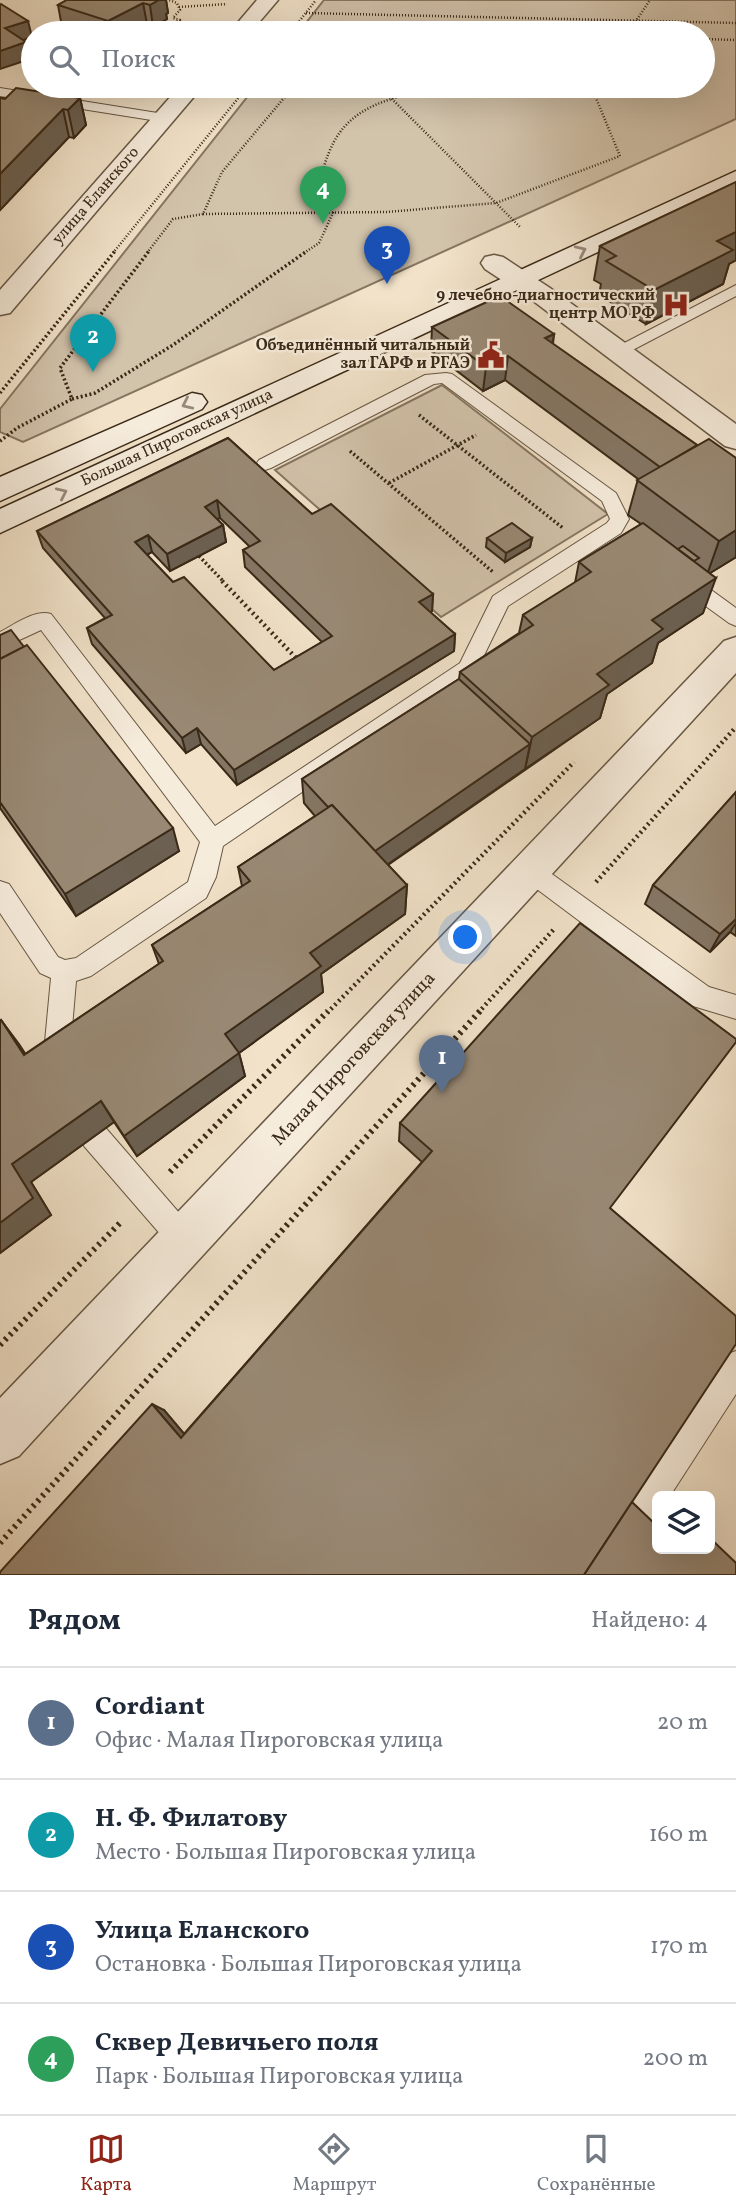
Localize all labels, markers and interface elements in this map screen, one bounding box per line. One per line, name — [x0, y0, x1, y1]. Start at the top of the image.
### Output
search box — [21, 21, 715, 98]
icon: search — [45, 41, 83, 79]
text: Поиск — [101, 42, 175, 78]
street label: улица Еланского — [47, 142, 145, 250]
pin: 4 — [300, 166, 346, 224]
pin: 3 — [364, 226, 410, 284]
one-way arrow — [574, 245, 586, 259]
place label: 9 лечебно-диагностический центр МО РФ — [436, 285, 655, 325]
hospital icon: 9 лечебно-диагностический центр МО РФ — [661, 290, 691, 320]
pin: 2 — [70, 314, 116, 372]
place label: Объединённый читальный зал ГАРФ и РГАЭ — [256, 335, 470, 375]
public building icon: Объединённый читальный зал ГАРФ и РГАЭ — [476, 340, 506, 370]
street label: Большая Пироговская улица — [77, 384, 277, 492]
one-way arrow — [182, 396, 195, 410]
one-way arrow — [55, 487, 67, 501]
your location — [448, 920, 482, 954]
street label: Малая Пироговская улица — [266, 966, 442, 1152]
pin: 1 — [419, 1035, 465, 1093]
map controls — [652, 1491, 715, 1554]
button: layers — [652, 1491, 715, 1554]
text: Рядом — [28, 1600, 121, 1642]
text: Найдено: 4 — [591, 1605, 708, 1637]
text: Cordiant — [95, 1689, 205, 1725]
text: 1 — [46, 1707, 56, 1739]
text: 20 m — [657, 1707, 708, 1739]
text: Офис · Малая Пироговская улица — [95, 1725, 444, 1757]
text: Н. Ф. Филатову — [95, 1801, 287, 1837]
text: 2 — [45, 1819, 57, 1851]
text: 160 m — [649, 1819, 708, 1851]
text: Место · Большая Пироговская улица — [95, 1837, 476, 1869]
text: Улица Еланского — [95, 1913, 309, 1949]
text: 3 — [45, 1931, 57, 1963]
text: 170 m — [650, 1931, 708, 1963]
text: Остановка · Большая Пироговская улица — [95, 1949, 522, 1981]
text: Сквер Девичьего поля — [95, 2025, 378, 2061]
text: 4 — [44, 2043, 58, 2075]
text: 200 m — [643, 2043, 708, 2075]
text: Парк · Большая Пироговская улица — [95, 2061, 463, 2093]
tab: Карта — [80, 2130, 132, 2198]
tab: Маршрут — [293, 2130, 376, 2198]
tab: Сохранённые — [537, 2130, 656, 2198]

